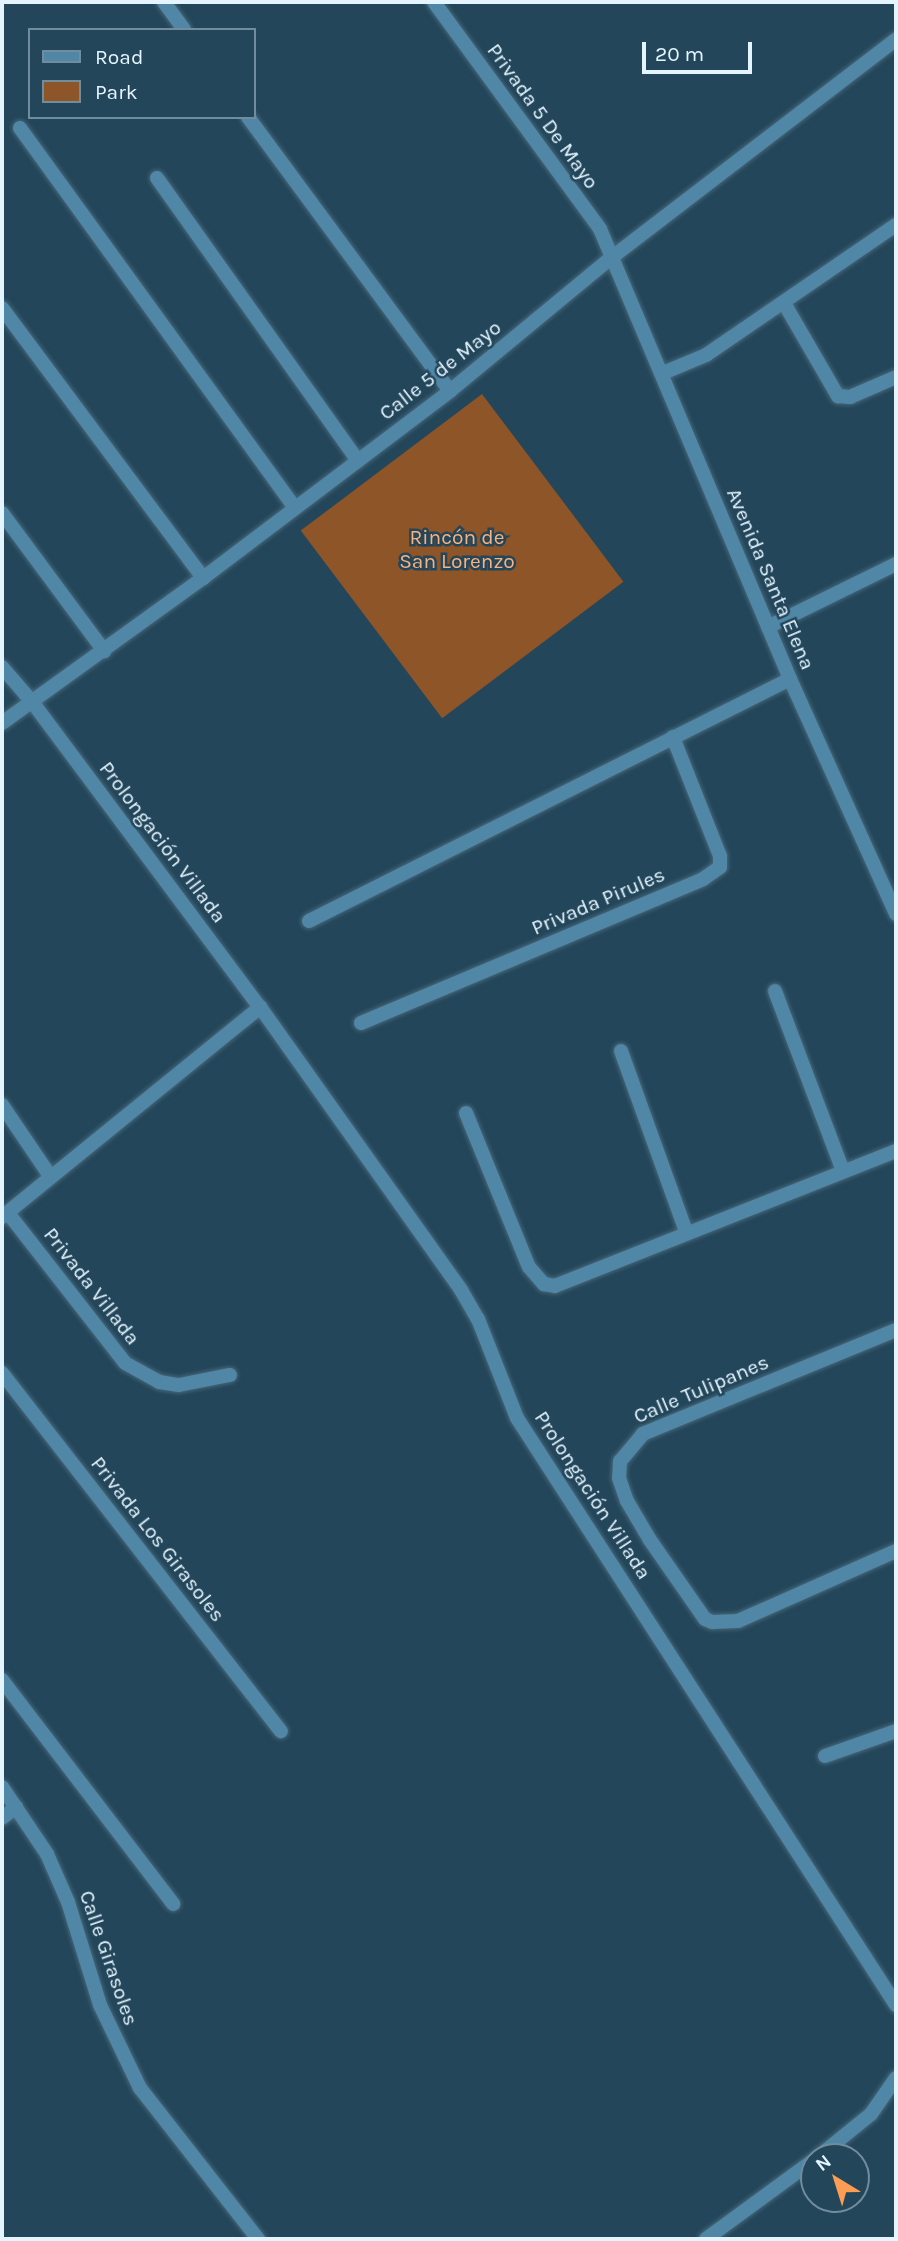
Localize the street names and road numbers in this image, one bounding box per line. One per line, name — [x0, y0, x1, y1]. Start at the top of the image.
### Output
street label: Privada 5 De Mayo — [482, 38, 604, 194]
street label: Calle 5 de Mayo — [374, 315, 506, 425]
street label: Avenida Santa Elena — [721, 484, 821, 674]
street label: Prolongación Villada — [94, 756, 232, 928]
street label: Privada Pirules — [528, 862, 668, 940]
street label: Privada Villada — [38, 1222, 146, 1350]
street label: Calle Tulipanes — [630, 1349, 772, 1429]
street label: Prolongación Villada — [529, 1406, 657, 1584]
street label: Privada Los Girasoles — [86, 1451, 230, 1627]
street label: Calle Girasoles — [74, 1887, 144, 2029]

